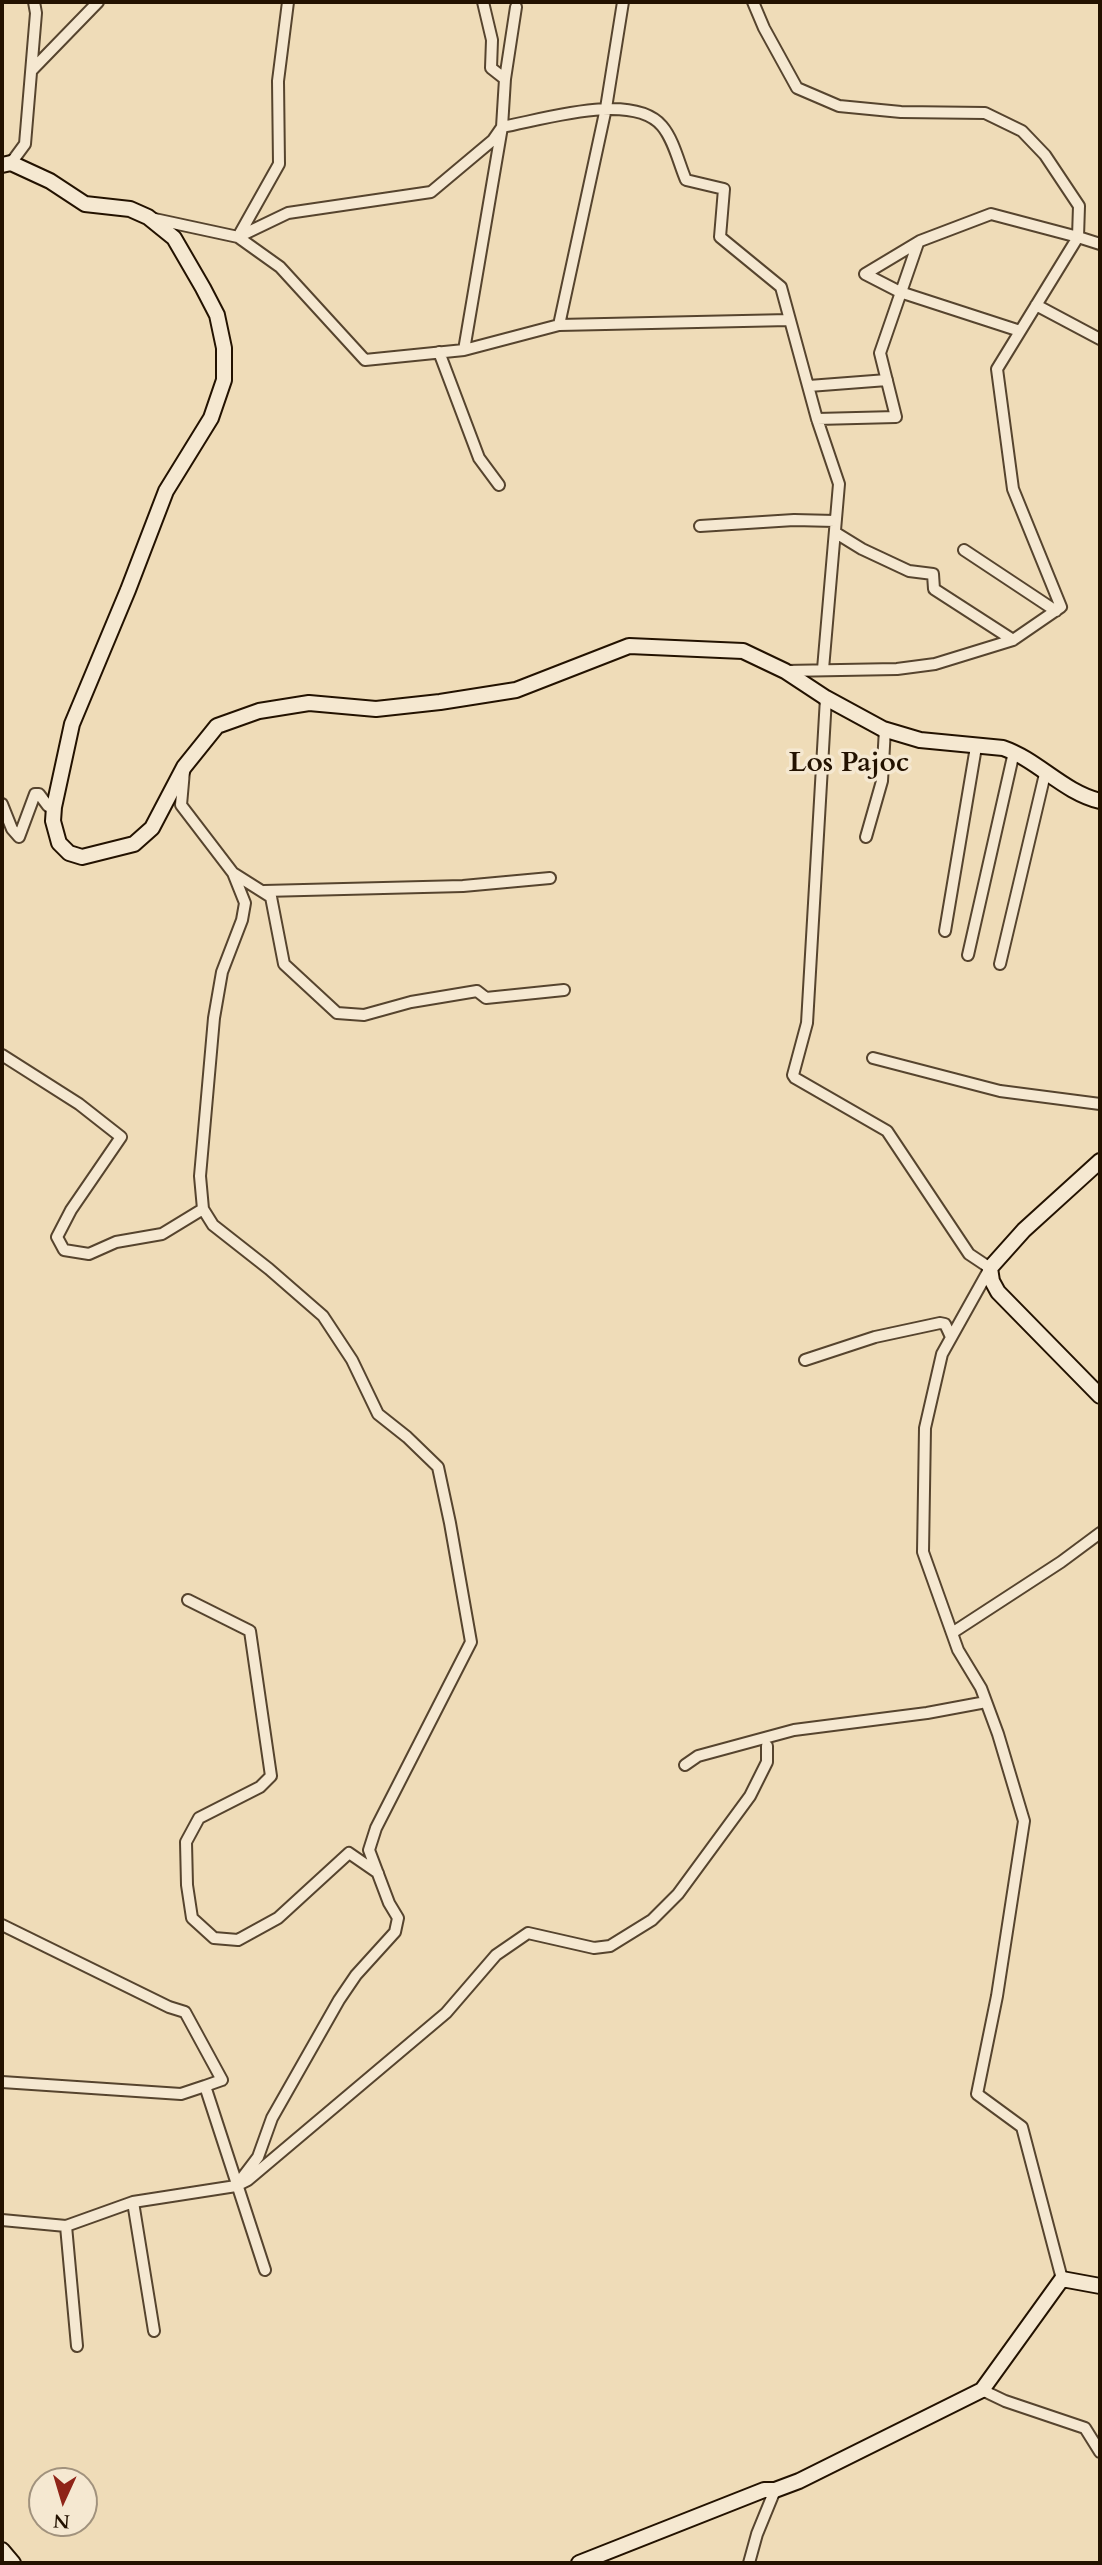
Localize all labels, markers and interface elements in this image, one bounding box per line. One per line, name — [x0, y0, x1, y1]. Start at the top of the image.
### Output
district label: Los Pajoc — [789, 748, 909, 782]
north arrow — [28, 2467, 98, 2537]
text: N — [53, 2507, 71, 2534]

